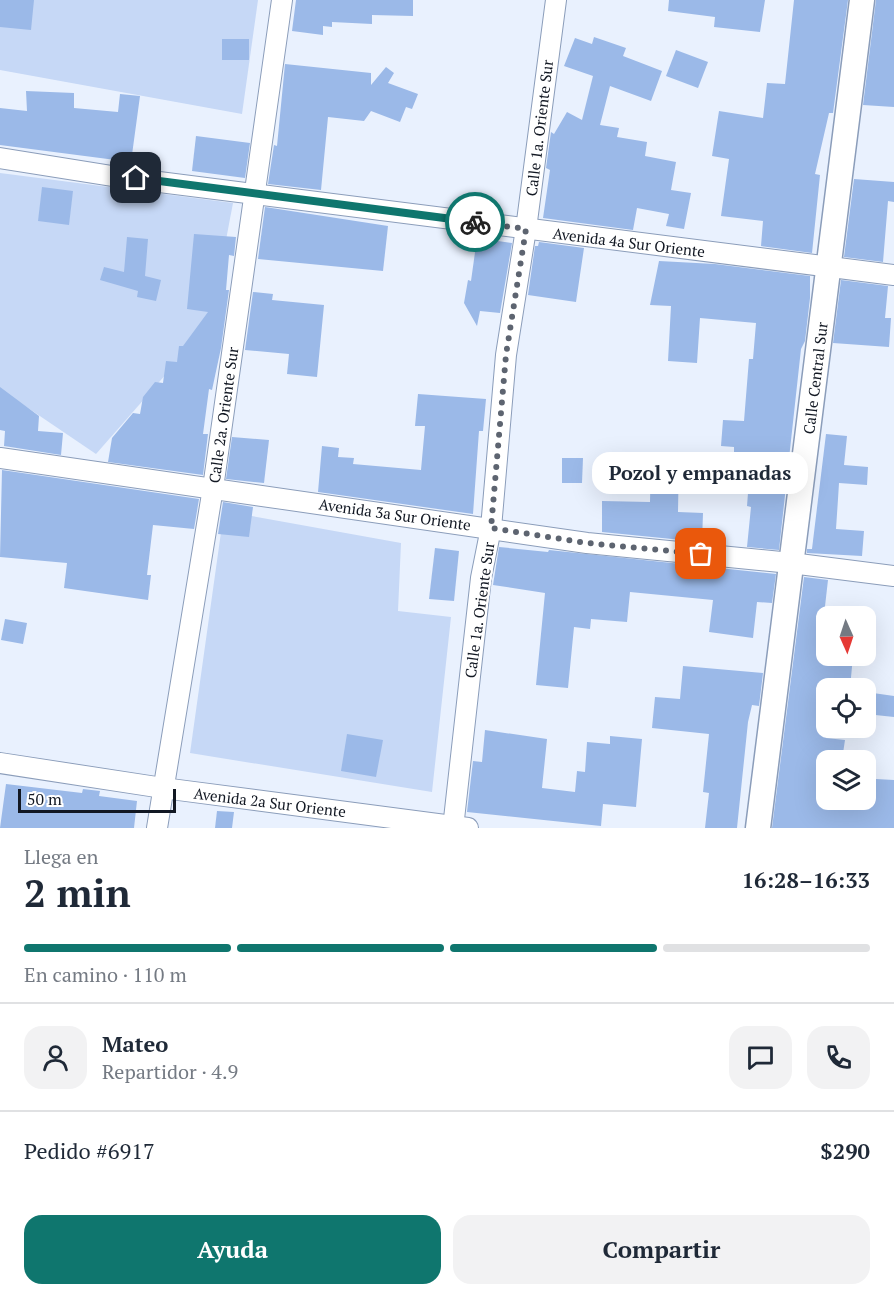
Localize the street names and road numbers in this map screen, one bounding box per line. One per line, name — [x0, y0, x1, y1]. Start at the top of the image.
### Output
street label: Calle 1a. Oriente Sur — [521, 58, 557, 197]
street label: Avenida 4a Sur Oriente — [552, 223, 706, 261]
street label: Calle Central Sur — [798, 321, 832, 435]
street label: Calle 2a. Oriente Sur — [204, 345, 242, 484]
street label: Avenida 3a Sur Oriente — [318, 493, 472, 535]
street label: Calle 1a. Oriente Sur — [460, 540, 498, 679]
street label: Avenida 2a Sur Oriente — [193, 783, 347, 821]

